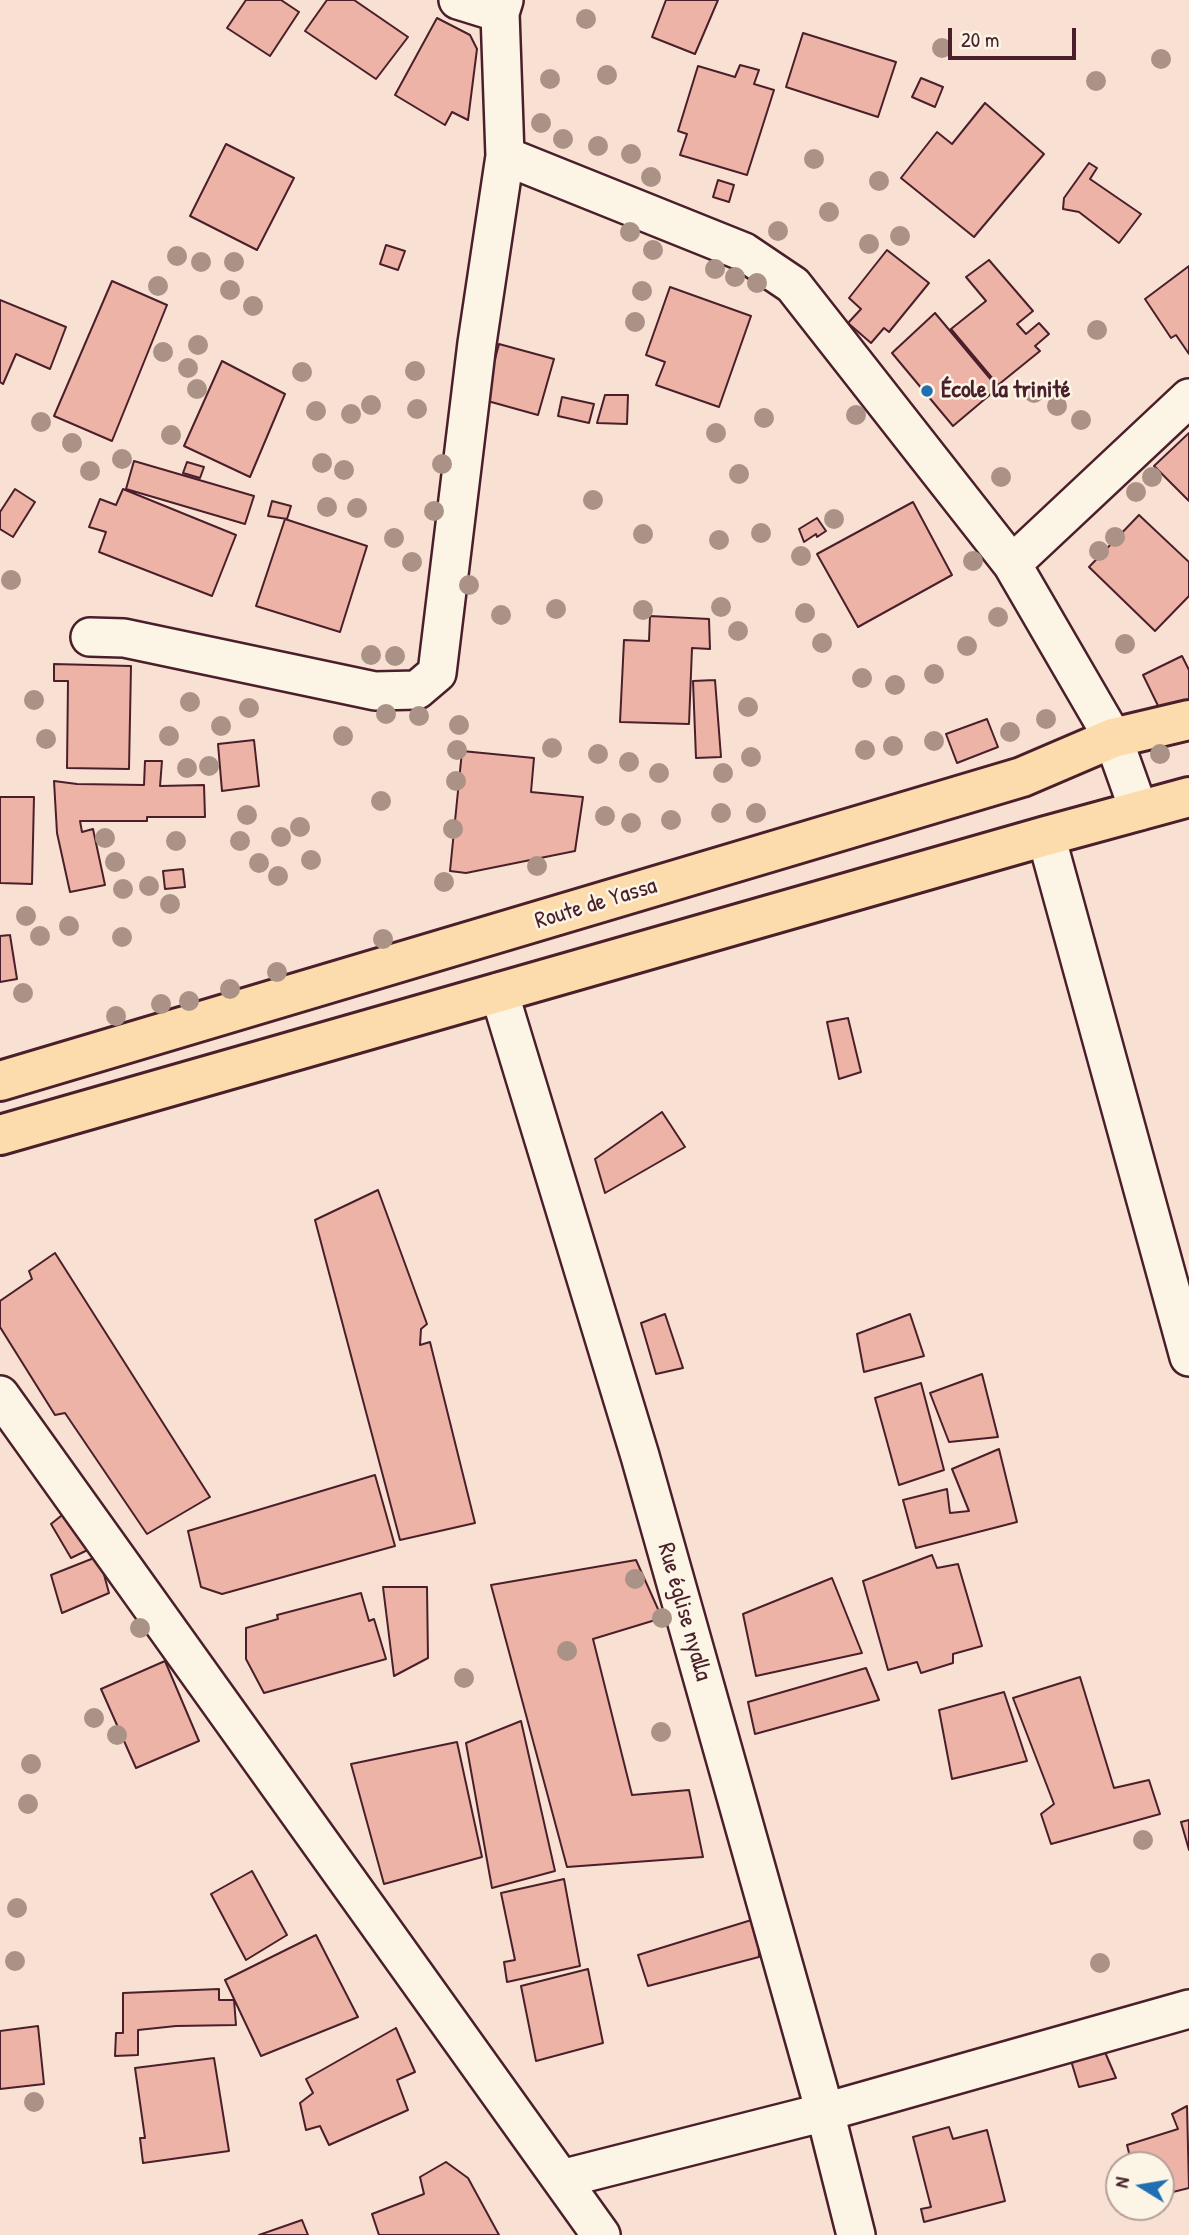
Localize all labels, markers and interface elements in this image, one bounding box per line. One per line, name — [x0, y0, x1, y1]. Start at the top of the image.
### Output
scale bar — [951, 14, 1079, 58]
text: 20 m — [961, 25, 999, 54]
place label: École la trinité — [941, 377, 1070, 405]
marker: École la trinité — [919, 383, 935, 399]
street label: Route de Yassa — [532, 872, 660, 936]
street label: Rue église nyalla — [651, 1540, 717, 1684]
north arrow — [1105, 2151, 1175, 2221]
text: N — [1108, 2175, 1135, 2190]

